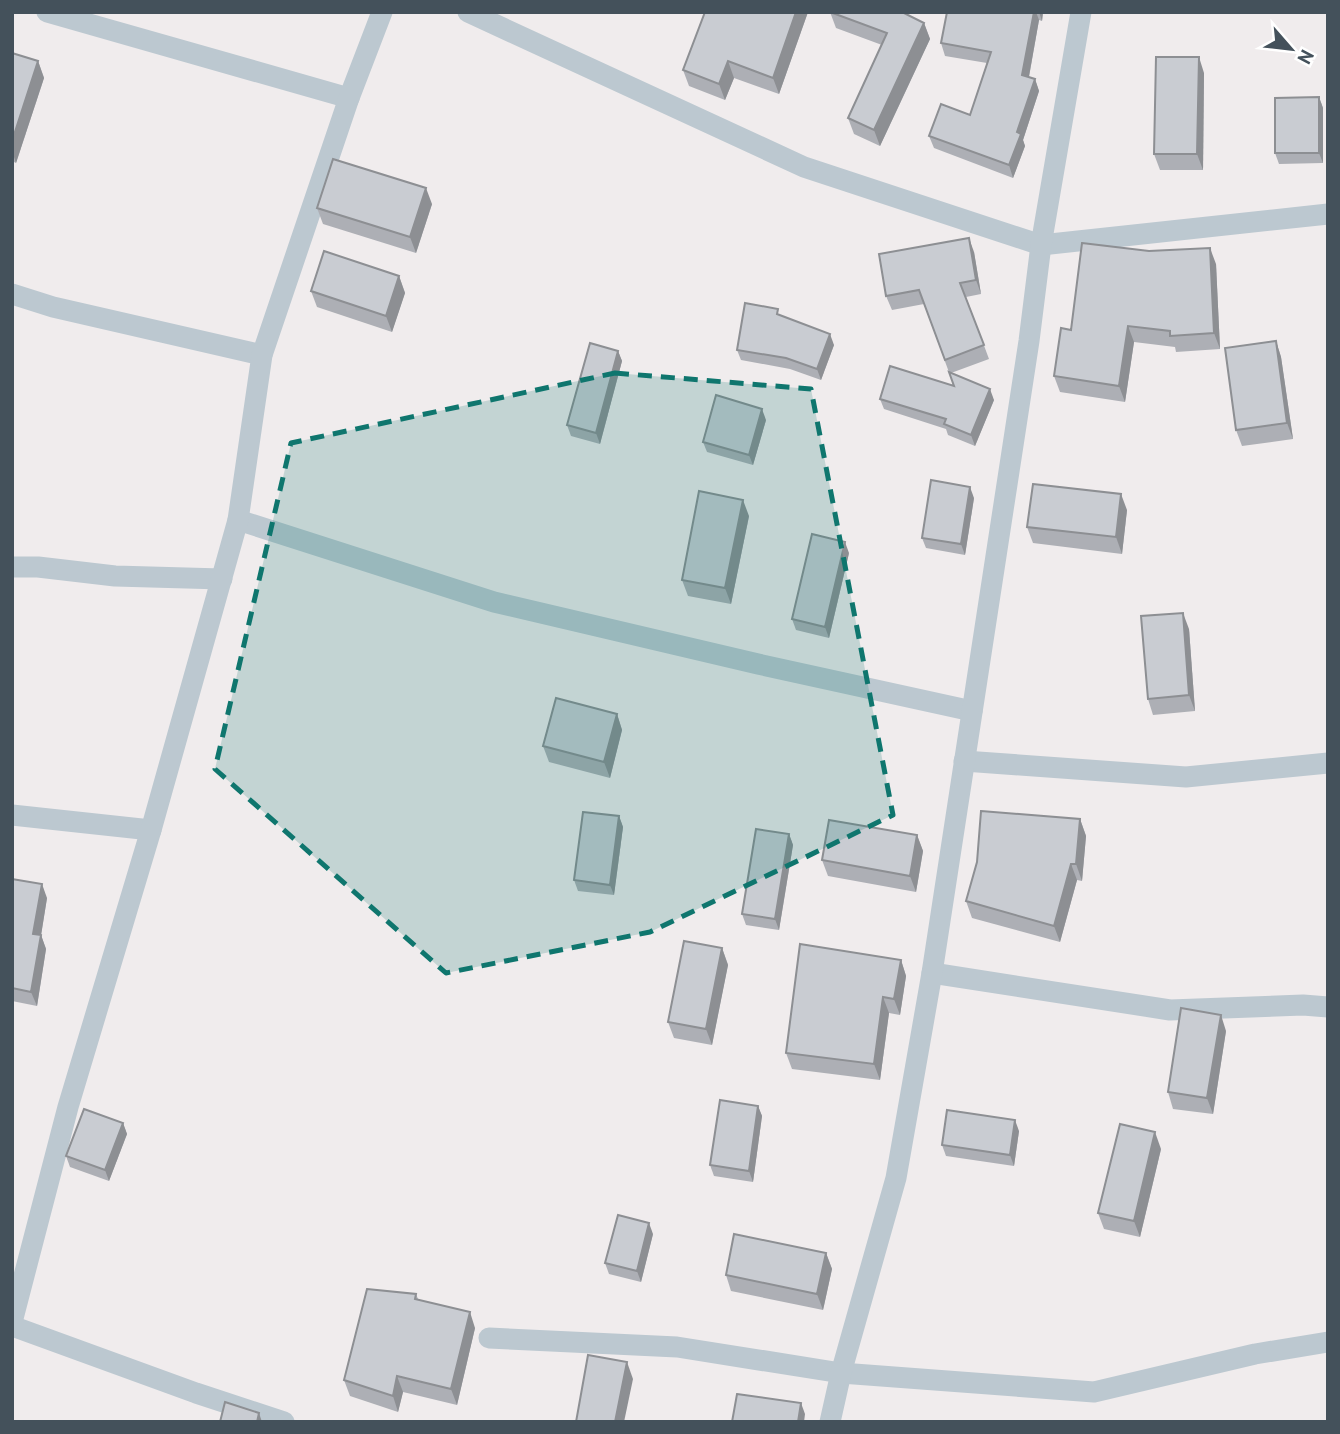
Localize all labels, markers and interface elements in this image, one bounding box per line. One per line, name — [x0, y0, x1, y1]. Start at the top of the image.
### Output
north arrow — [1256, 14, 1326, 84]
text: N — [1292, 46, 1320, 68]

